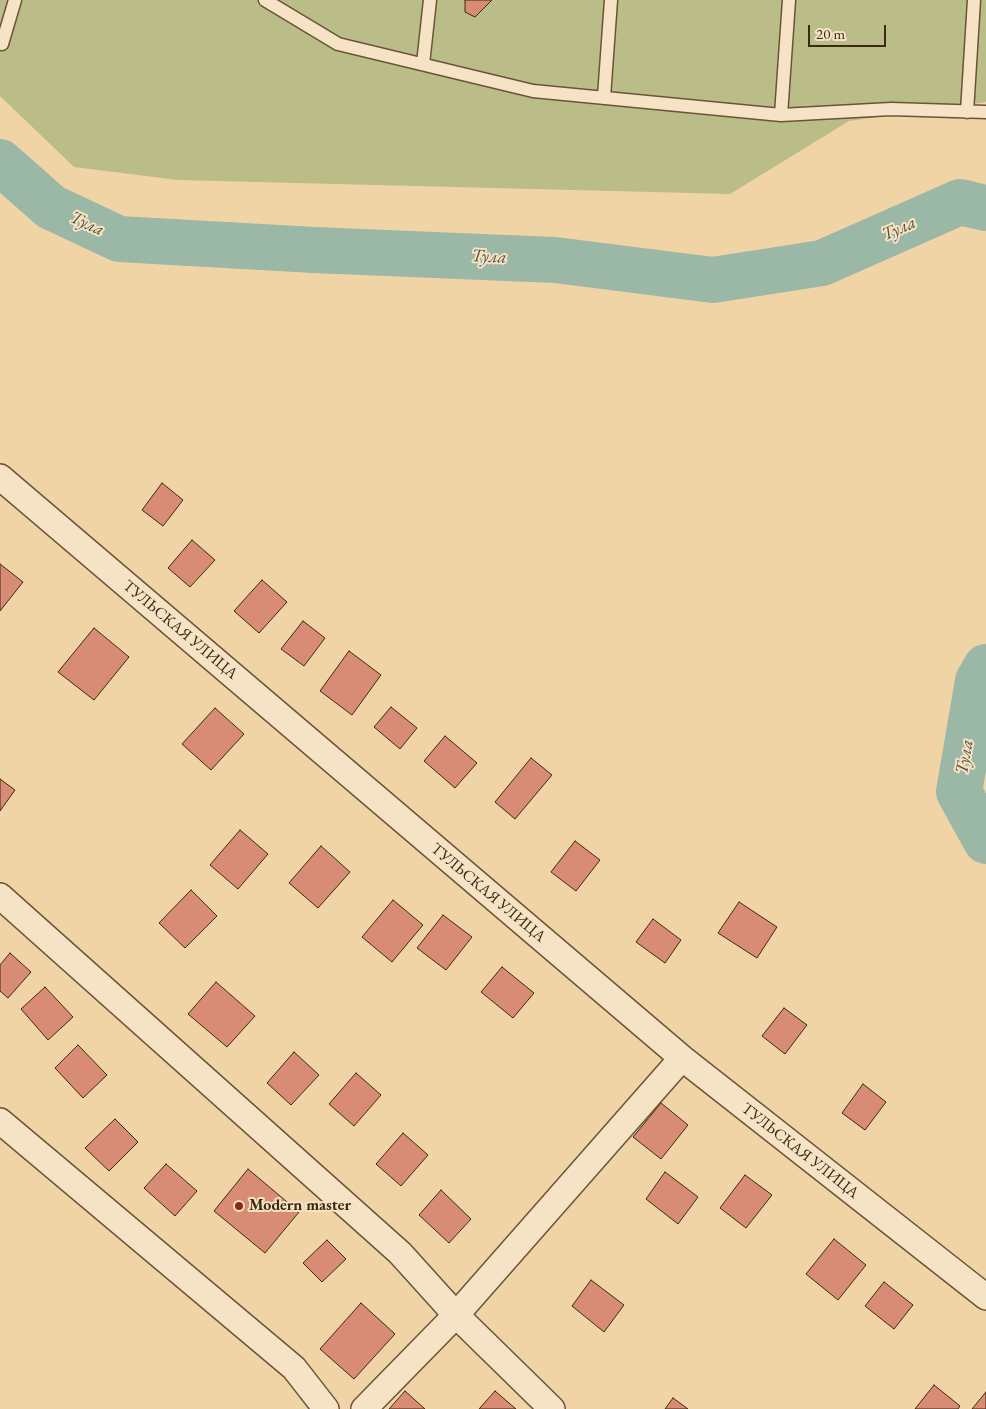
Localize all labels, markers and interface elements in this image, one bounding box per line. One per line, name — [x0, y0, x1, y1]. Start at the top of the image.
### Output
scale bar — [811, 15, 888, 47]
text: 20 m — [816, 24, 845, 43]
water label: Тула — [67, 207, 107, 241]
water label: Тула — [879, 212, 919, 246]
water label: Тула — [471, 245, 507, 269]
street label: ТУЛЬСКАЯ УЛИЦА — [119, 576, 241, 684]
water label: Тула — [951, 738, 979, 776]
street label: ТУЛЬСКАЯ УЛИЦА — [427, 839, 549, 947]
street label: ТУЛЬСКАЯ УЛИЦА — [737, 1099, 863, 1203]
place label: Modern master — [249, 1196, 351, 1216]
marker: Modern master — [233, 1200, 245, 1212]

